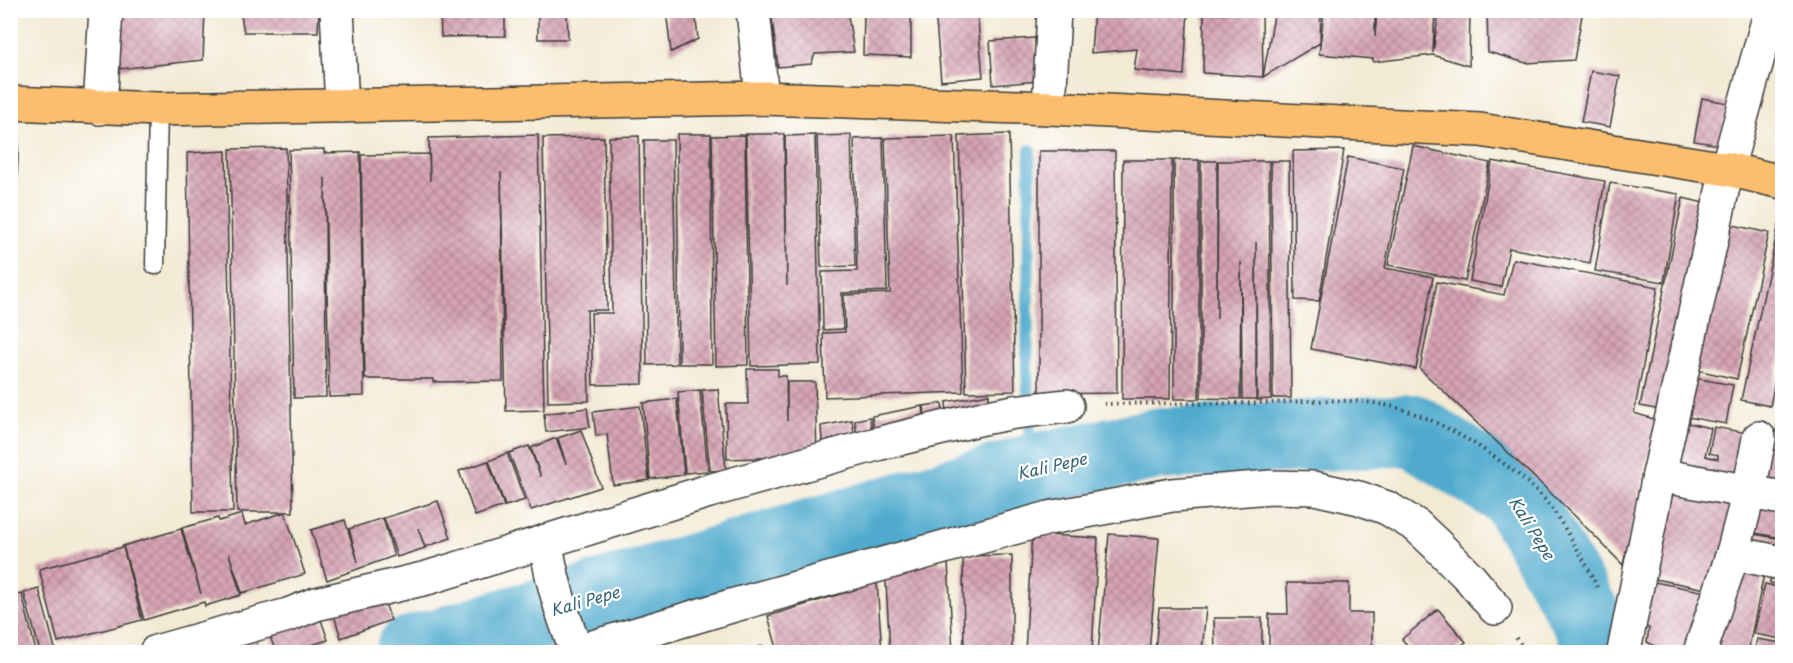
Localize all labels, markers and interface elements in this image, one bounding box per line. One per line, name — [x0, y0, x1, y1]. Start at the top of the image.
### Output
water label: Kali Pepe — [1015, 445, 1090, 485]
water label: Kali Pepe — [1504, 491, 1562, 565]
water label: Kali Pepe — [547, 578, 623, 621]

